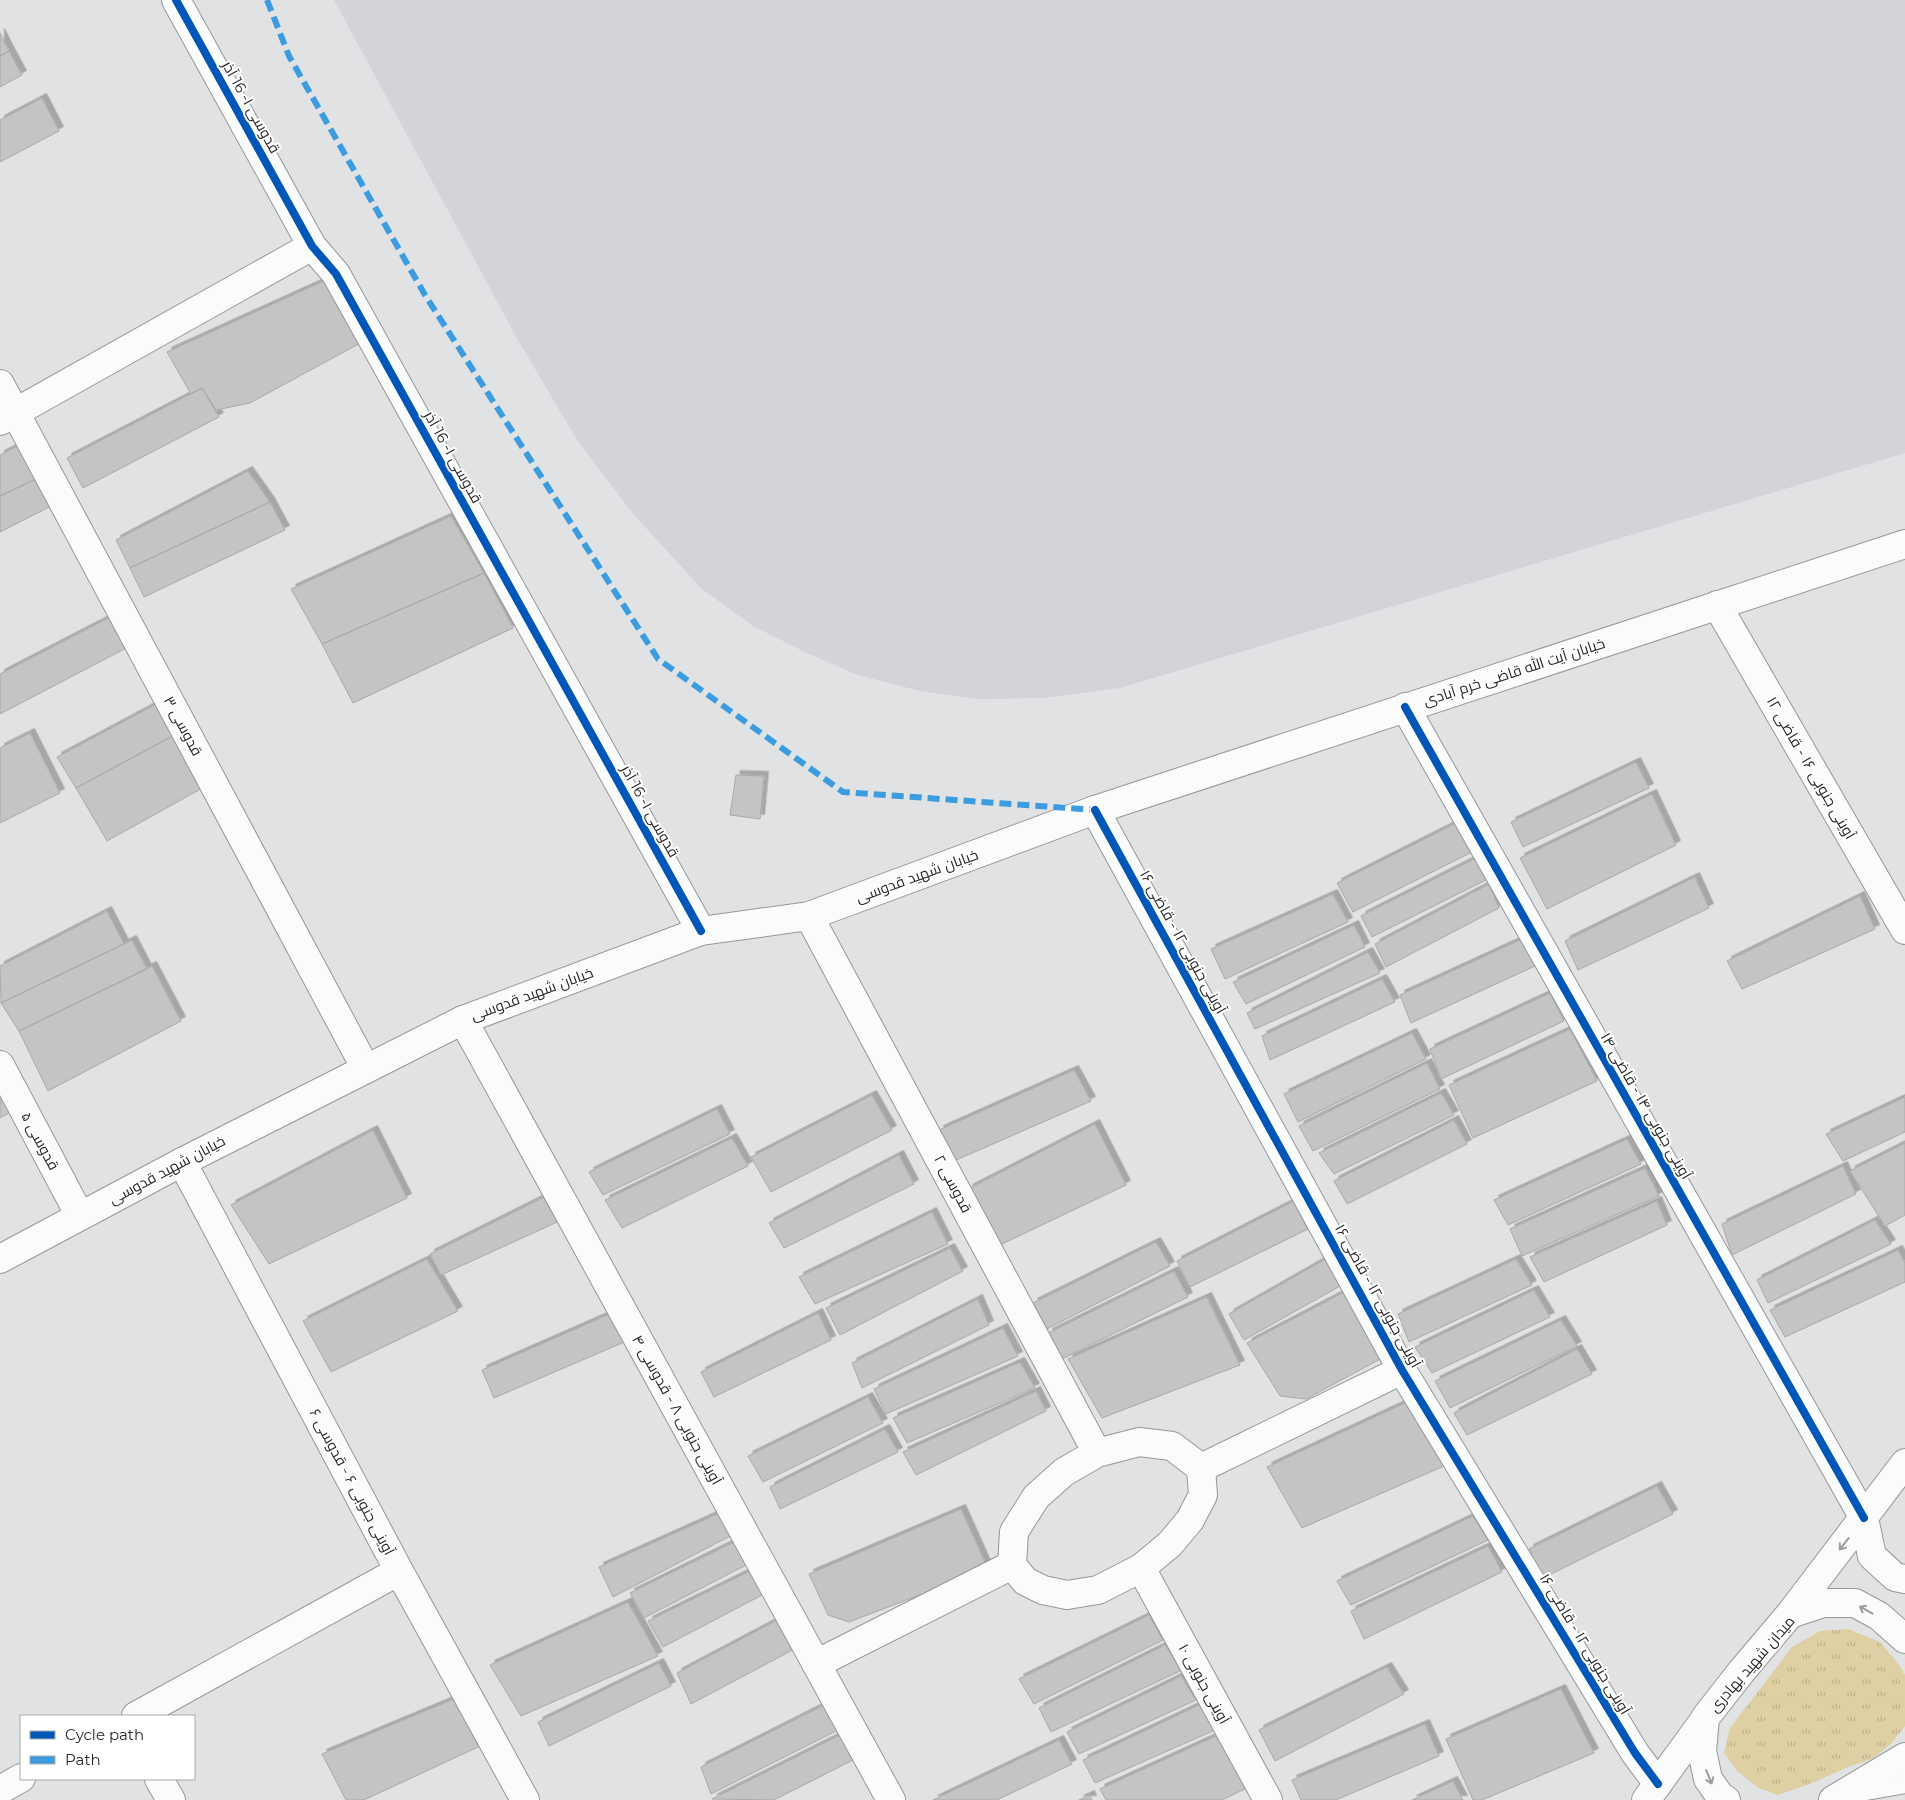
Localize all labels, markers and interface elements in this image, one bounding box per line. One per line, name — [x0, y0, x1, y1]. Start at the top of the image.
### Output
street label: قدوسی ۱- 16 آذر — [217, 56, 285, 157]
street label: قدوسی ۱- 16 آذر — [419, 406, 487, 507]
street label: خیابان آیت الله قاضی خرم آبادی — [1421, 633, 1607, 711]
street label: قدوسی ۳ — [159, 693, 207, 759]
street label: آوینی جنوبی ۱۶ - قاضی ۱۲ — [1762, 693, 1860, 843]
street label: قدوسی ۱- 16 آذر — [616, 760, 684, 861]
street label: خیابان شهید قدوسی — [853, 845, 981, 907]
street label: آوینی جنوبی ۱۲ - قاضی ۱۶ — [1135, 867, 1231, 1017]
street label: خیابان شهید قدوسی — [468, 963, 596, 1025]
street label: آوینی جنوبی ۱۴ - قاضی ۱۴ — [1596, 1029, 1696, 1183]
street label: قدوسی ۵ — [16, 1108, 64, 1174]
street label: خیابان شهید قدوسی — [105, 1131, 229, 1209]
street label: قدوسی ۲ — [929, 1152, 977, 1216]
street label: آوینی جنوبی ۱۲ - قاضی ۱۶ — [1330, 1221, 1426, 1371]
street label: آوینی جنوبی ۸ - قدوسی ۴ — [627, 1332, 727, 1488]
street label: آوینی جنوبی ۶ - قدوسی ۶ — [305, 1405, 399, 1559]
one-way arrow — [1838, 1537, 1849, 1550]
street label: آوینی جنوبی ۱۲ - قاضی ۱۶ — [1535, 1570, 1635, 1718]
one-way arrow — [1859, 1605, 1874, 1615]
street label: میدان شهید بهادری — [1705, 1612, 1799, 1716]
street label: آوینی جنوبی ۱۰ — [1174, 1640, 1234, 1728]
legend — [20, 1715, 195, 1780]
text: Cycle path — [65, 1725, 144, 1744]
text: Path — [65, 1750, 101, 1769]
one-way arrow — [1705, 1769, 1714, 1784]

